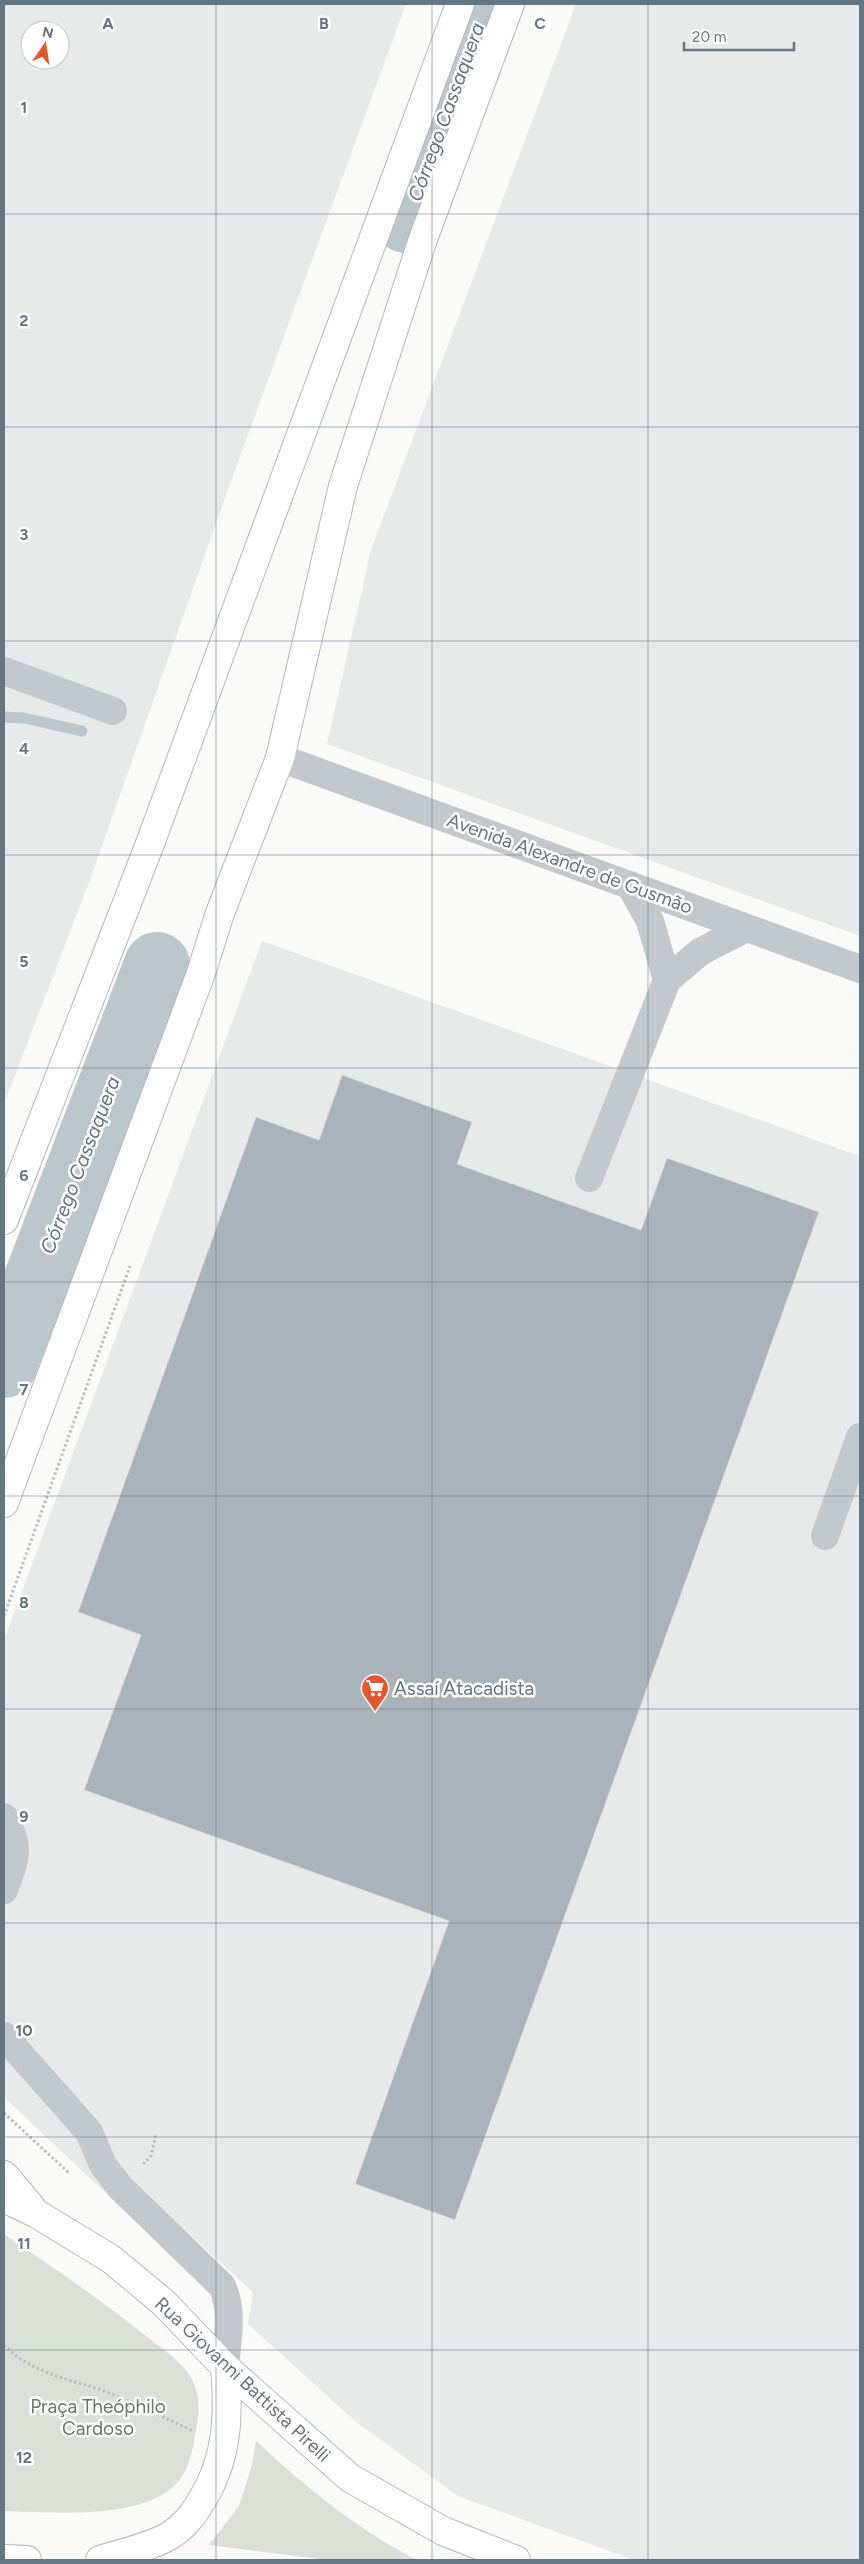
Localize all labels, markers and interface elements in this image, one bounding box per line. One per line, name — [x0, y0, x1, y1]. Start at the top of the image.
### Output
text: A — [102, 14, 114, 33]
text: B — [319, 14, 329, 33]
text: C — [534, 14, 546, 33]
water label: Córrego Cassaquera — [403, 19, 490, 204]
north arrow — [20, 20, 70, 70]
scale bar — [684, 20, 794, 52]
text: N — [41, 23, 55, 42]
text: 20 m — [692, 28, 726, 46]
text: 1 — [21, 98, 27, 117]
text: 2 — [19, 311, 29, 330]
text: 3 — [20, 525, 29, 544]
text: 4 — [19, 739, 29, 758]
street label: Avenida Alexandre de Gusmão — [444, 808, 696, 919]
text: 5 — [19, 952, 29, 971]
water label: Córrego Cassaquera — [35, 1073, 125, 1257]
text: 6 — [19, 1166, 29, 1185]
text: 7 — [20, 1380, 29, 1399]
text: 8 — [19, 1593, 29, 1612]
supermarket icon: Assaí Atacadista — [360, 1673, 390, 1712]
place label: Assaí Atacadista — [394, 1677, 534, 1700]
text: 9 — [19, 1807, 29, 1826]
text: 10 — [15, 2021, 33, 2040]
text: 11 — [17, 2234, 31, 2253]
street label: Rua Giovanni Battista Pirelli — [150, 2292, 335, 2467]
park label: Praça Theóphilo Cardoso — [30, 2395, 166, 2440]
text: 12 — [16, 2448, 32, 2467]

